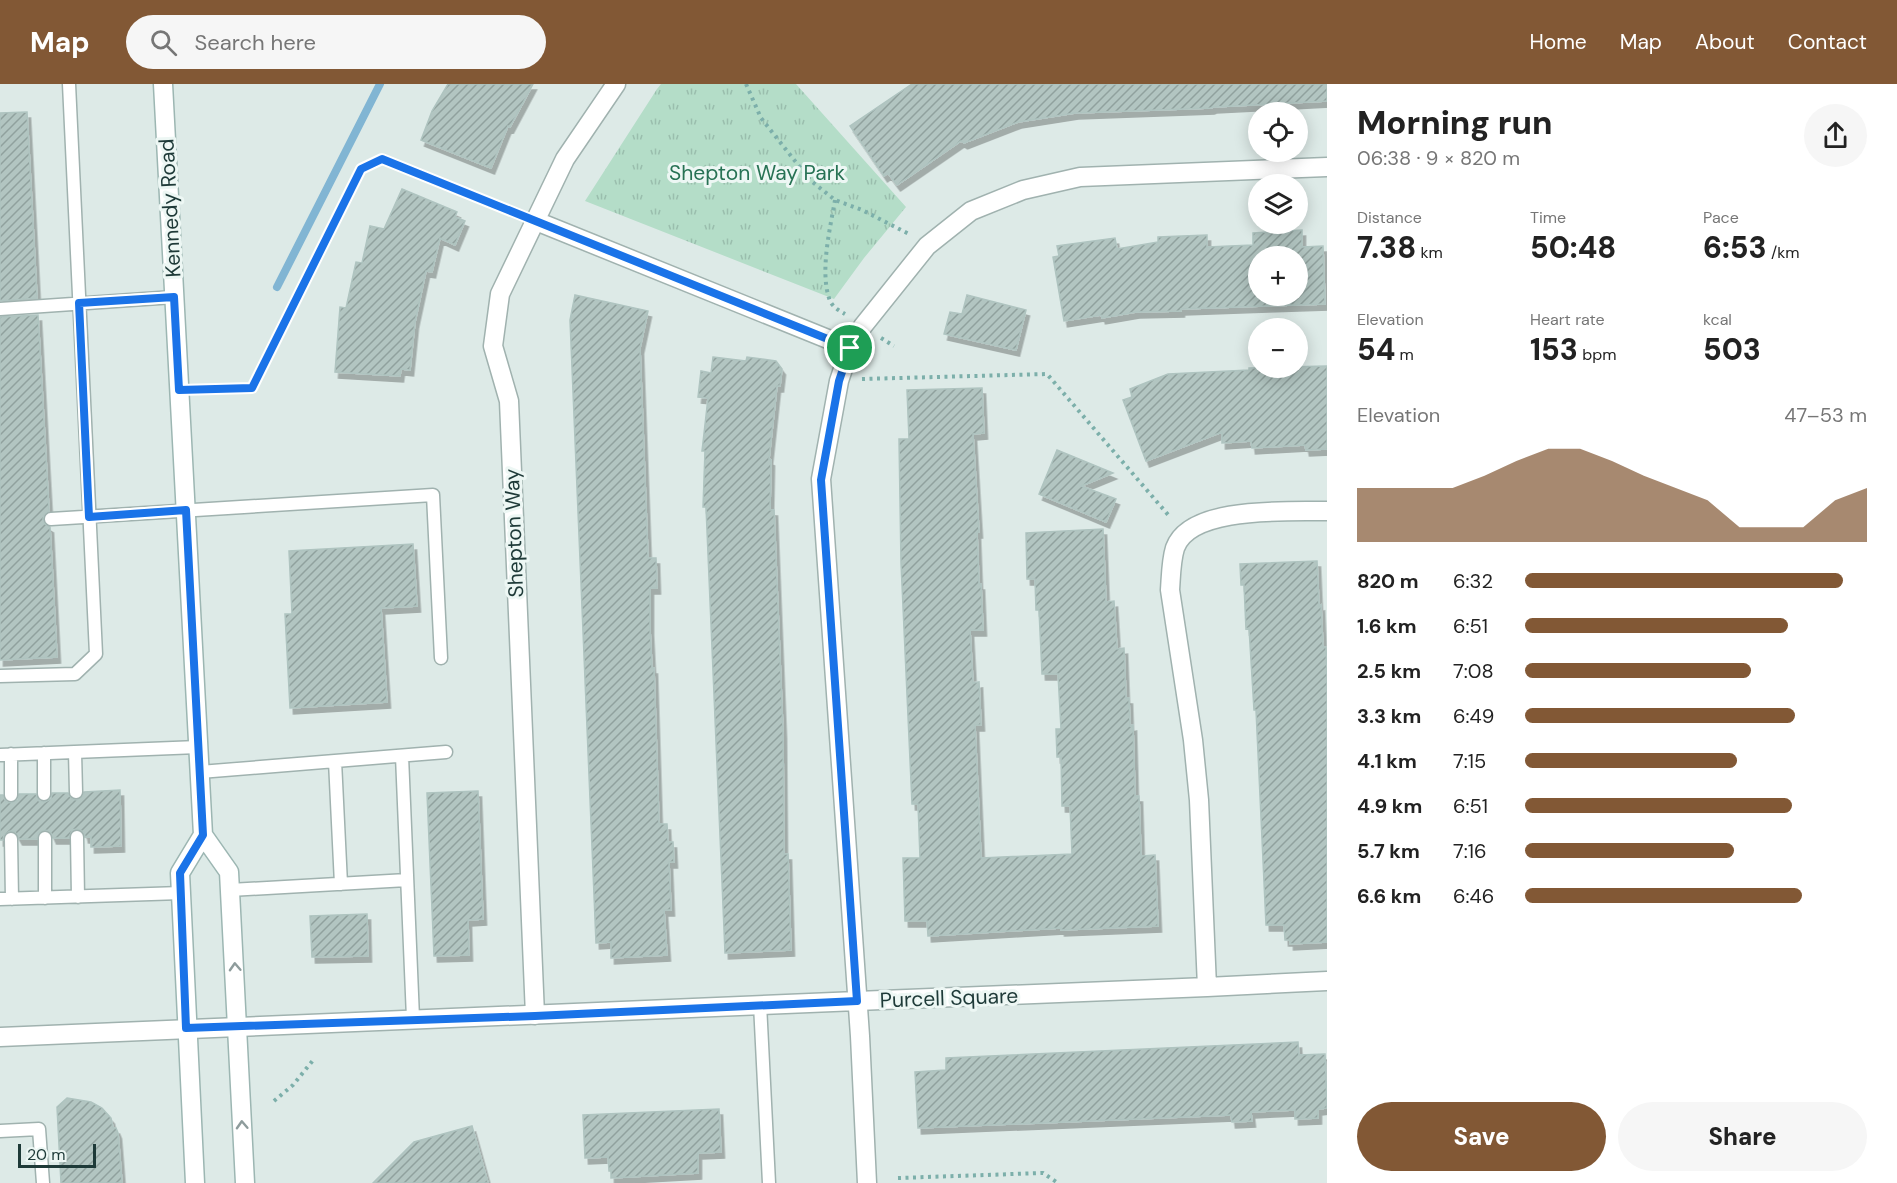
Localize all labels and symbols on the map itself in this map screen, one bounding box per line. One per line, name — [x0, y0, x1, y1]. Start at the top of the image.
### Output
street label: Kennedy Road — [152, 138, 188, 278]
park label: Shepton Way Park — [669, 159, 845, 187]
pin — [824, 322, 875, 373]
street label: Shepton Way — [498, 468, 530, 598]
one-way arrow — [228, 962, 241, 971]
street label: Purcell Square — [879, 982, 1019, 1014]
one-way arrow — [235, 1120, 248, 1129]
scale bar — [18, 1141, 96, 1168]

